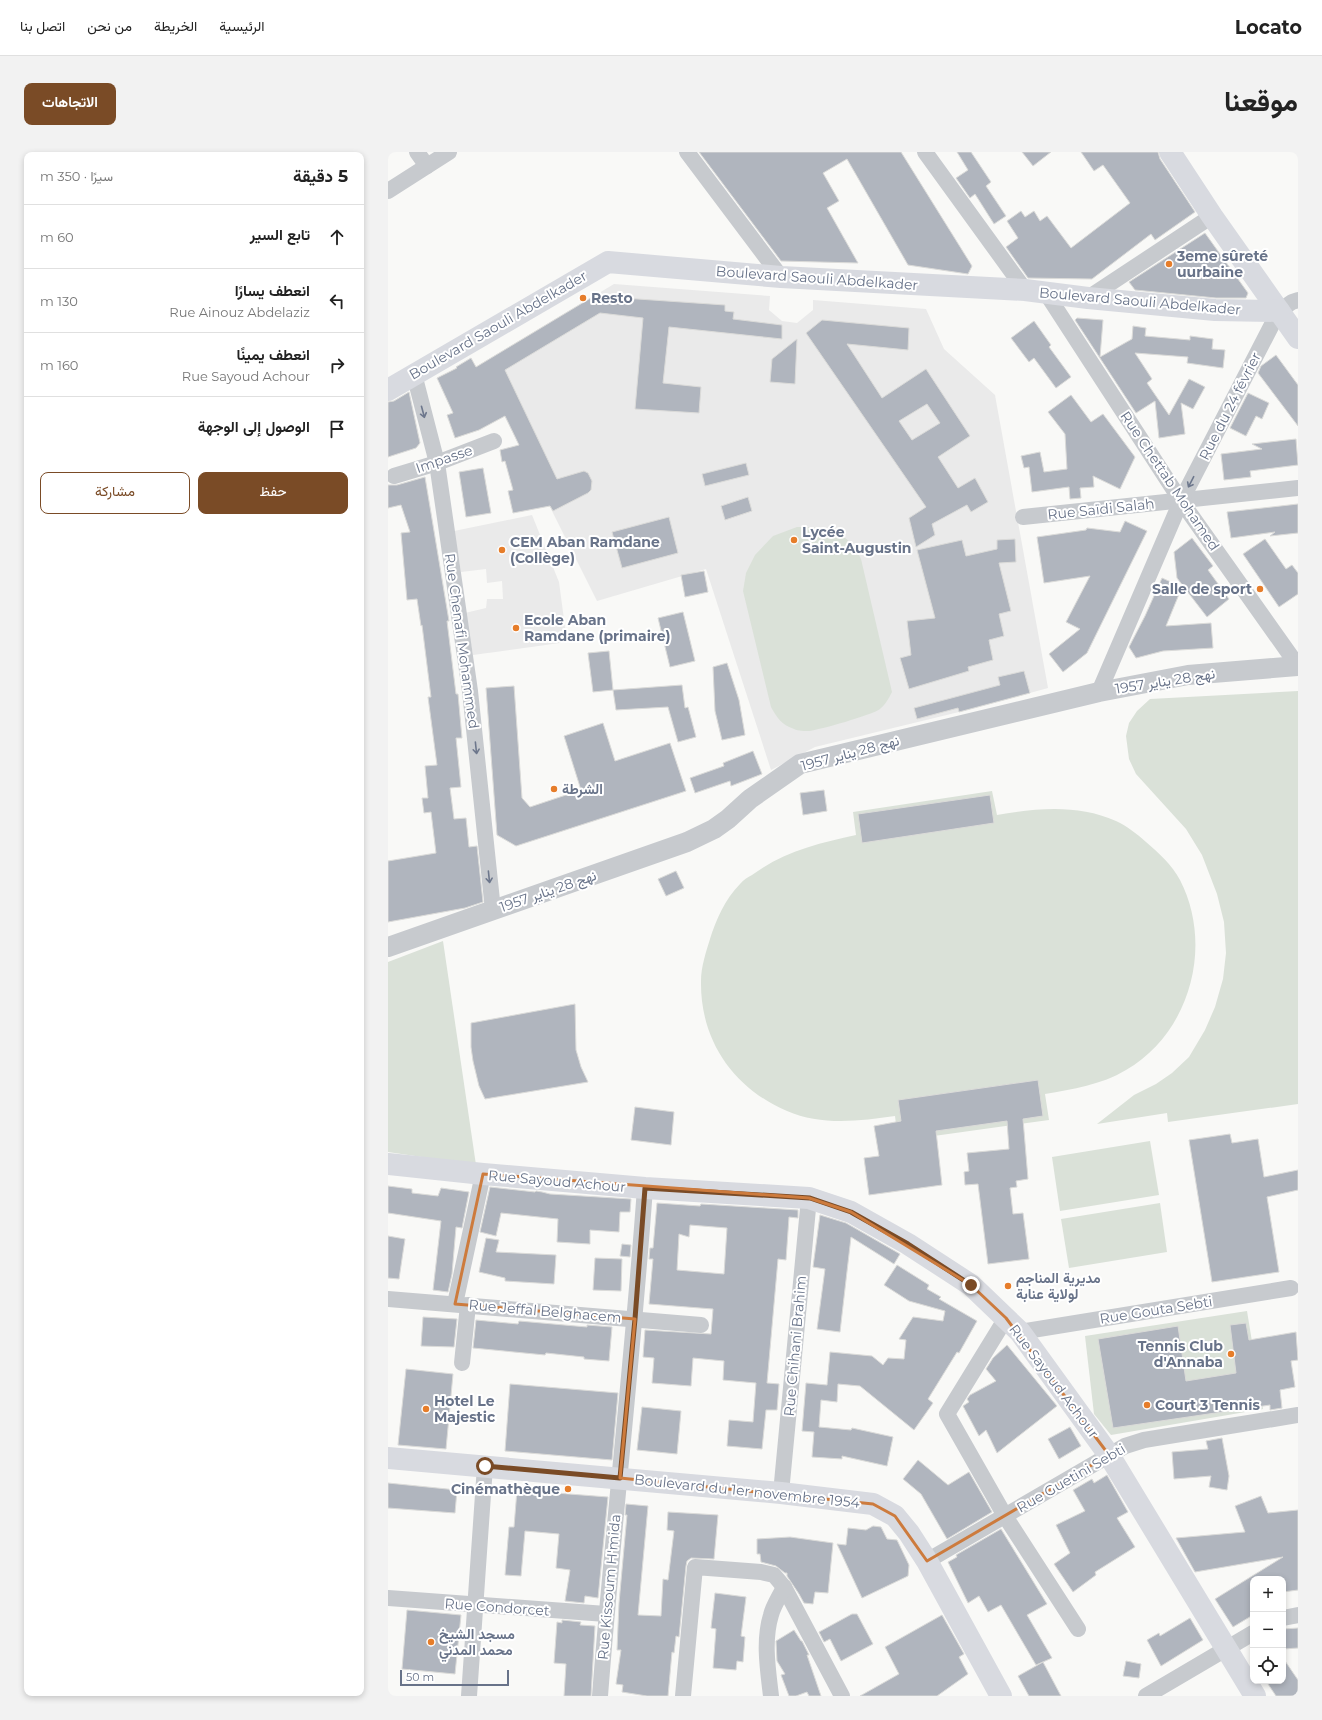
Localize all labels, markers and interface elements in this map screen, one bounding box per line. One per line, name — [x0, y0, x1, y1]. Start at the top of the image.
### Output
text: Locato — [1235, 16, 1302, 39]
text: اتصل بنا — [20, 17, 65, 35]
text: من نحن — [87, 17, 132, 35]
text: الخريطة — [154, 17, 197, 35]
text: الرئيسية — [219, 17, 265, 35]
button: الاتجاهات — [24, 83, 116, 125]
text: موقعنا — [1224, 84, 1298, 118]
text: 5 دقيقة — [293, 166, 348, 186]
text: سيرًا · 350 m — [40, 168, 113, 184]
text: تابع السير — [250, 225, 310, 244]
icon: ahead — [326, 226, 348, 248]
text: 60 m — [40, 229, 74, 245]
place label: 3eme sûreté uurbaine — [1176, 247, 1268, 281]
marker: 3eme sûreté uurbaine — [1164, 259, 1174, 269]
street label: Boulevard Saouli Abdelkader — [715, 262, 919, 294]
street label: Boulevard Saouli Abdelkader — [406, 266, 591, 383]
text: انعطف يسارًا — [235, 281, 310, 300]
street label: Boulevard Saouli Abdelkader — [1038, 283, 1242, 319]
place label: Resto — [591, 289, 633, 307]
icon: left — [326, 290, 348, 312]
text: 130 m — [40, 293, 78, 309]
marker: Resto — [578, 293, 588, 303]
text: Rue Ainouz Abdelaziz — [169, 304, 310, 320]
text: انعطف يمينًا — [237, 345, 310, 364]
street label: Rue du 24 février — [1195, 349, 1265, 463]
icon: right — [326, 354, 348, 376]
text: 160 m — [40, 357, 78, 373]
text: Rue Sayoud Achour — [182, 368, 310, 384]
one-way arrow — [420, 405, 428, 418]
street label: Rue Chettab Mohamed — [1117, 408, 1223, 554]
text: الوصول إلى الوجهة — [198, 417, 310, 436]
icon: arrive — [326, 418, 348, 440]
street label: Impasse — [413, 441, 475, 477]
button: مشاركة — [40, 472, 190, 514]
button: حفظ — [198, 472, 348, 514]
one-way arrow — [1187, 476, 1194, 488]
street label: Rue Saïdi Salah — [1047, 494, 1155, 524]
place label: Lycée Saint-Augustin — [802, 523, 912, 557]
place label: CEM Aban Ramdane (Collège) — [510, 533, 660, 567]
marker: Lycée Saint-Augustin — [789, 535, 799, 545]
marker: CEM Aban Ramdane (Collège) — [497, 545, 507, 555]
street label: Rue Chenafi Mohammed — [441, 552, 483, 730]
place label: Salle de sport — [1152, 580, 1252, 598]
marker: Salle de sport — [1255, 584, 1265, 594]
place label: Ecole Aban Ramdane (primaire) — [524, 611, 671, 645]
marker: Ecole Aban Ramdane (primaire) — [511, 623, 521, 633]
street label: نهج 28 يناير 1957 — [1114, 664, 1217, 700]
street label: نهج 28 يناير 1957 — [799, 731, 902, 777]
one-way arrow — [472, 741, 479, 754]
place label: الشرطة — [562, 780, 603, 798]
marker: الشرطة — [549, 784, 559, 794]
street label: نهج 28 يناير 1957 — [497, 866, 599, 918]
one-way arrow — [485, 870, 493, 883]
street label: Rue Sayoud Achour — [487, 1166, 627, 1196]
place label: مديرية المناجم لولاية عنابة — [1016, 1269, 1101, 1303]
street label: Rue Chihani Brahim — [780, 1275, 810, 1417]
route end — [962, 1276, 980, 1294]
marker: مديرية المناجم لولاية عنابة — [1003, 1281, 1013, 1291]
street label: Rue Gouta Sebti — [1098, 1292, 1214, 1328]
street label: Rue Jeffal Belghacem — [468, 1295, 622, 1327]
street label: Rue Sayoud Achour — [1005, 1320, 1103, 1442]
place label: Tennis Club d'Annaba — [1138, 1337, 1223, 1371]
marker: Tennis Club d'Annaba — [1226, 1349, 1236, 1359]
place label: Hotel Le Majestic — [434, 1392, 496, 1426]
place label: Court 3 Tennis — [1155, 1396, 1260, 1414]
marker: Court 3 Tennis — [1142, 1400, 1152, 1410]
marker: Hotel Le Majestic — [421, 1404, 431, 1414]
street label: Rue Guetini Sebti — [1013, 1440, 1129, 1516]
route start — [476, 1457, 494, 1475]
street label: Boulevard du 1er novembre 1954 — [633, 1470, 861, 1512]
place label: Cinémathèque — [451, 1480, 560, 1498]
marker: Cinémathèque — [563, 1484, 573, 1494]
street label: Rue Kissoum H'mida — [594, 1513, 624, 1661]
map controls — [1250, 1576, 1286, 1684]
button: + — [1250, 1576, 1286, 1612]
street label: Rue Condorcet — [444, 1594, 550, 1620]
button: − — [1250, 1612, 1286, 1648]
place label: مسجد الشيخ محمد المدني — [439, 1625, 515, 1662]
marker: مسجد الشيخ محمد المدني — [426, 1637, 436, 1647]
button: locate — [1250, 1648, 1286, 1684]
scale bar — [400, 1668, 509, 1687]
text: 50 m — [406, 1670, 434, 1684]

